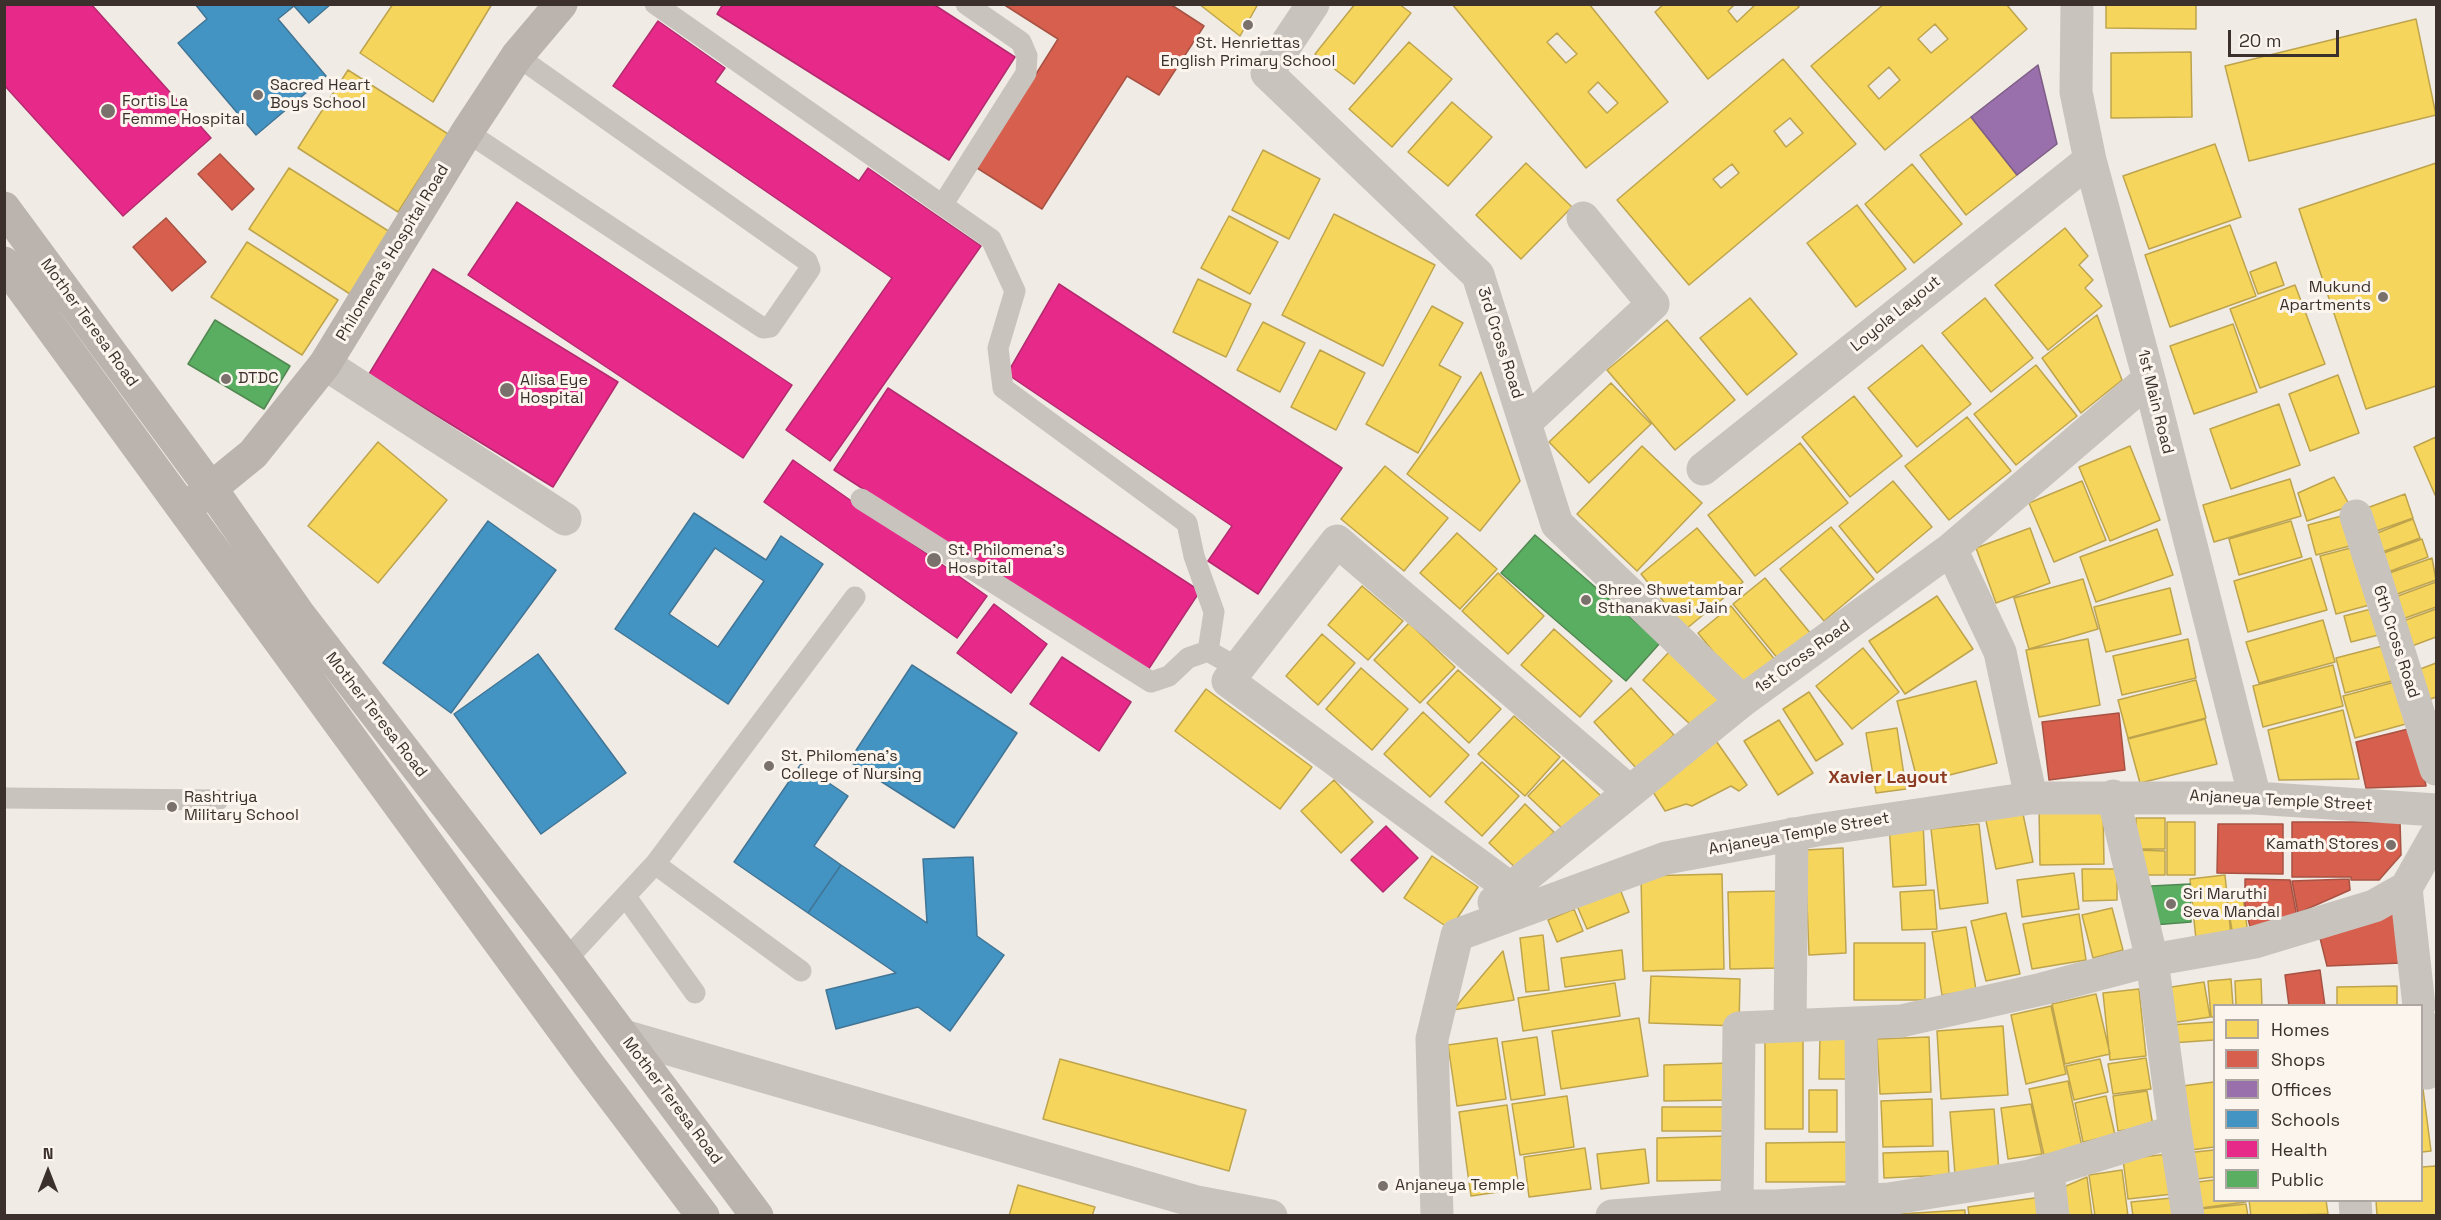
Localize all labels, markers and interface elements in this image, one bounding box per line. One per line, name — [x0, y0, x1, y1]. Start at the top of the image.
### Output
marker: St. Henriettas English Primary School — [1241, 18, 1255, 32]
scale bar — [2231, 18, 2342, 56]
text: 20 m — [2239, 29, 2282, 52]
place label: St. Henriettas English Primary School — [1161, 34, 1335, 72]
place label: Sacred Heart Boys School — [270, 76, 371, 114]
marker: Sacred Heart Boys School — [251, 88, 265, 102]
place label: Fortis La Femme Hospital — [122, 92, 245, 130]
marker: Fortis La Femme Hospital — [99, 102, 117, 120]
street label: Philomena's Hospital Road — [333, 161, 453, 345]
street label: Mother Teresa Road — [36, 255, 142, 391]
street label: Loyola Layout — [1847, 272, 1945, 356]
place label: Mukund Apartments — [2279, 278, 2371, 316]
street label: 3rd Cross Road — [1473, 285, 1527, 401]
marker: Mukund Apartments — [2376, 290, 2390, 304]
street label: 1st Main Road — [2133, 348, 2177, 456]
place label: DTDC — [238, 369, 278, 389]
place label: Alisa Eye Hospital — [520, 371, 588, 409]
marker: DTDC — [219, 372, 233, 386]
marker: Alisa Eye Hospital — [498, 381, 516, 399]
place label: St. Philomena's Hospital — [948, 541, 1065, 579]
marker: St. Philomena's Hospital — [925, 551, 943, 569]
place label: Shree Shwetambar Sthanakvasi Jain — [1598, 581, 1744, 619]
street label: 6th Cross Road — [2369, 583, 2423, 701]
marker: Shree Shwetambar Sthanakvasi Jain — [1579, 593, 1593, 607]
street label: 1st Cross Road — [1752, 616, 1854, 698]
street label: Mother Teresa Road — [321, 649, 431, 781]
place label: St. Philomena's College of Nursing — [781, 747, 922, 785]
marker: St. Philomena's College of Nursing — [762, 759, 776, 773]
district label: Xavier Layout — [1828, 767, 1948, 789]
street label: Anjaneya Temple Street — [2189, 787, 2373, 815]
place label: Rashtriya Military School — [184, 788, 299, 826]
marker: Rashtriya Military School — [165, 800, 179, 814]
street label: Anjaneya Temple Street — [1707, 809, 1891, 859]
place label: Kamath Stores — [2266, 835, 2379, 855]
marker: Kamath Stores — [2384, 838, 2398, 852]
place label: Sri Maruthi Seva Mandal — [2183, 885, 2280, 923]
marker: Sri Maruthi Seva Mandal — [2164, 897, 2178, 911]
legend — [2213, 1004, 2423, 1202]
text: Homes — [2271, 1018, 2330, 1041]
street label: Mother Teresa Road — [618, 1034, 726, 1168]
text: Shops — [2271, 1048, 2325, 1071]
text: Offices — [2271, 1078, 2332, 1101]
text: Schools — [2271, 1108, 2340, 1131]
text: Health — [2271, 1138, 2328, 1161]
north arrow — [18, 1142, 78, 1202]
text: N — [43, 1143, 53, 1164]
text: Public — [2271, 1168, 2324, 1191]
place label: Anjaneya Temple — [1395, 1176, 1525, 1196]
marker: Anjaneya Temple — [1376, 1179, 1390, 1193]

